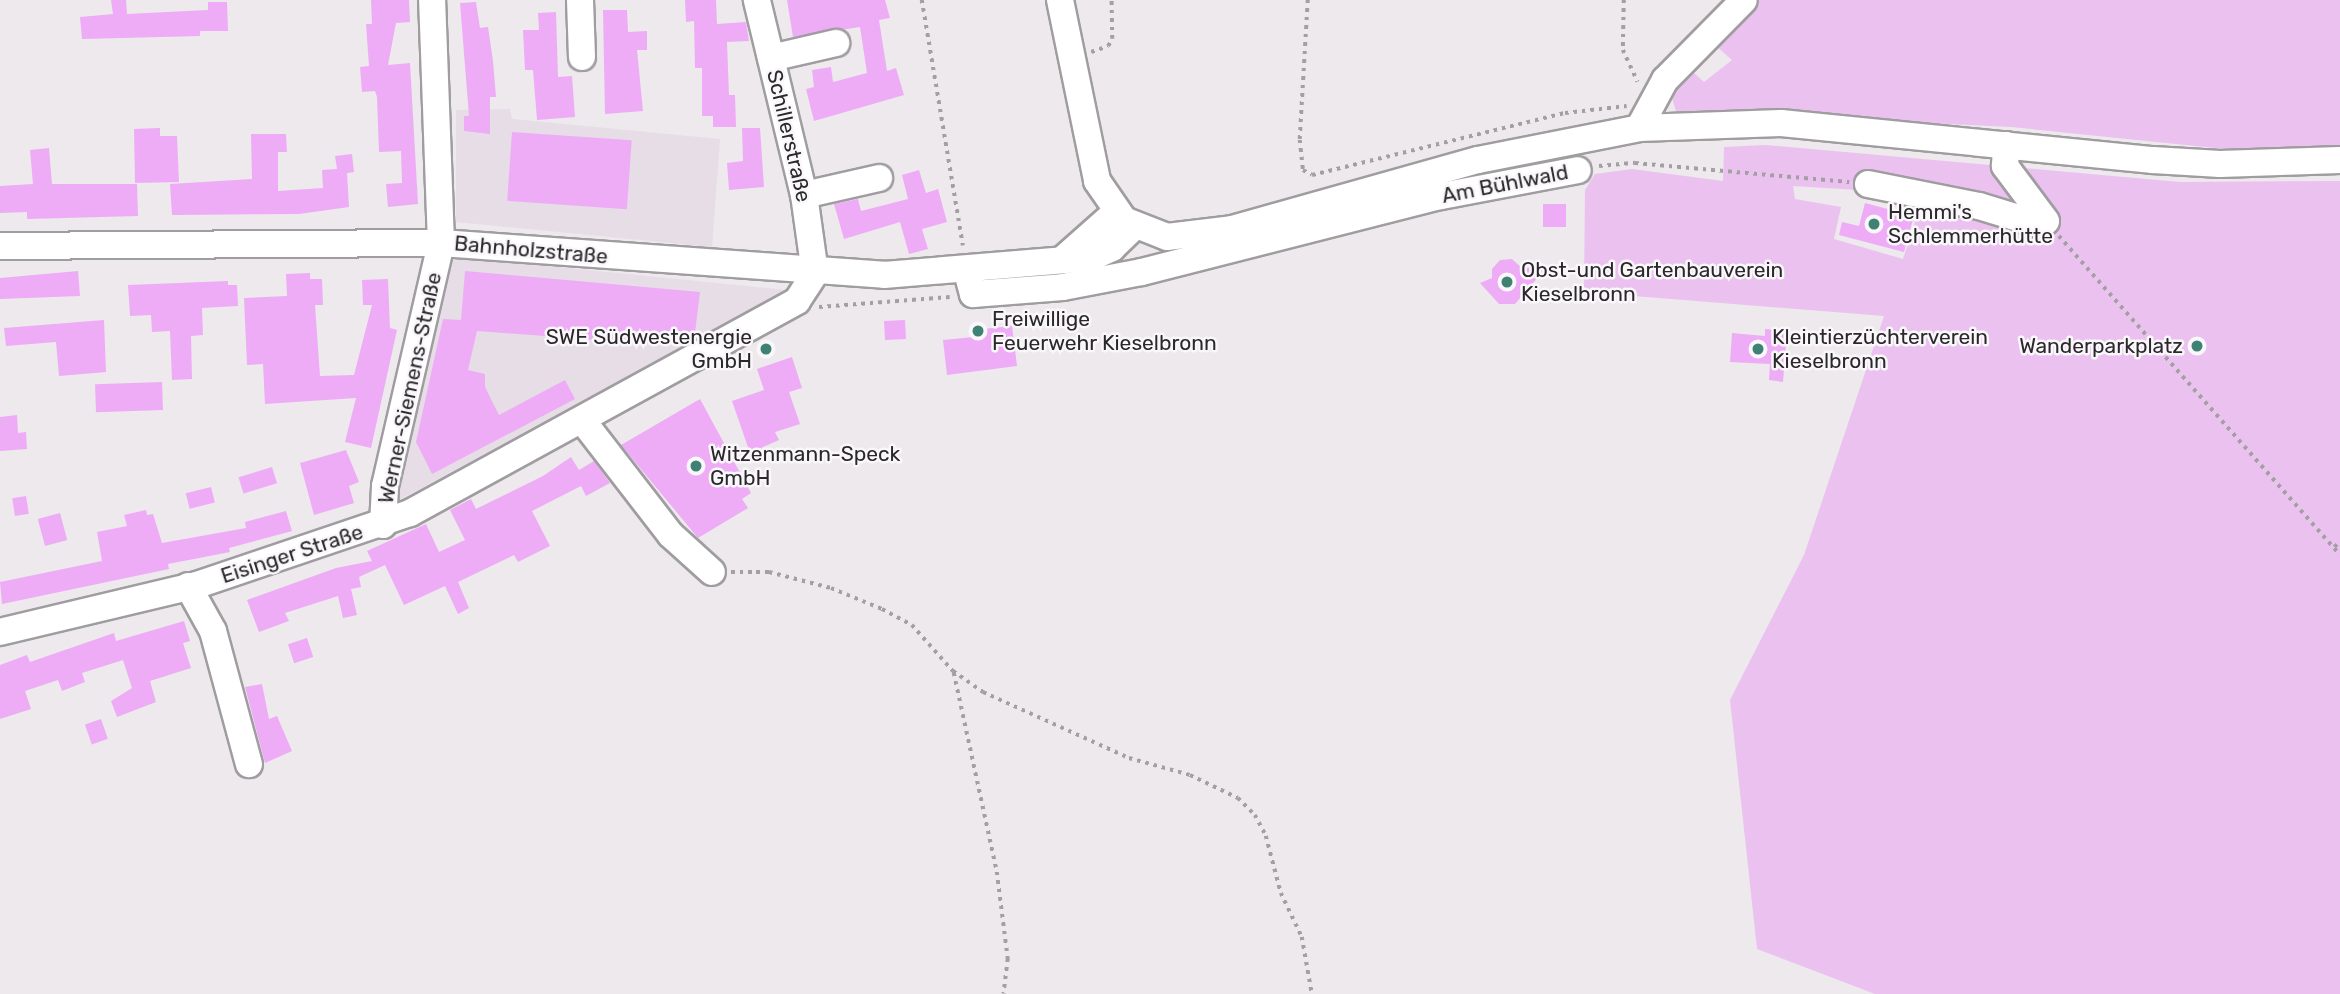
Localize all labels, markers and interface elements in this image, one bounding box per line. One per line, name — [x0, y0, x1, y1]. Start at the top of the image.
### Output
street label: Schillerstraße — [762, 67, 816, 205]
street label: Am Bühlwald — [1440, 159, 1570, 209]
place label: Hemmi's Schlemmerhütte — [1888, 199, 2053, 249]
marker: Hemmi's Schlemmerhütte — [1866, 216, 1882, 232]
street label: Bahnholzstraße — [453, 231, 609, 269]
place label: Obst-und Gartenbauverein Kieselbronn — [1521, 257, 1783, 307]
street label: Werner-Siemens-Straße — [373, 270, 447, 506]
marker: Obst-und Gartenbauverein Kieselbronn — [1499, 274, 1515, 290]
place label: Freiwillige Feuerwehr Kieselbronn — [992, 306, 1217, 356]
marker: Freiwillige Feuerwehr Kieselbronn — [970, 323, 986, 339]
place label: SWE Südwestenergie GmbH — [546, 324, 752, 374]
place label: Kleintierzüchterverein Kieselbronn — [1772, 324, 1988, 374]
place label: Wanderparkplatz — [2019, 333, 2183, 359]
marker: Wanderparkplatz — [2189, 338, 2205, 354]
marker: SWE Südwestenergie GmbH — [758, 341, 774, 357]
marker: Kleintierzüchterverein Kieselbronn — [1750, 341, 1766, 357]
place label: Witzenmann-Speck GmbH — [710, 441, 900, 491]
marker: Witzenmann-Speck GmbH — [688, 458, 704, 474]
street label: Eisinger Straße — [217, 519, 367, 589]

